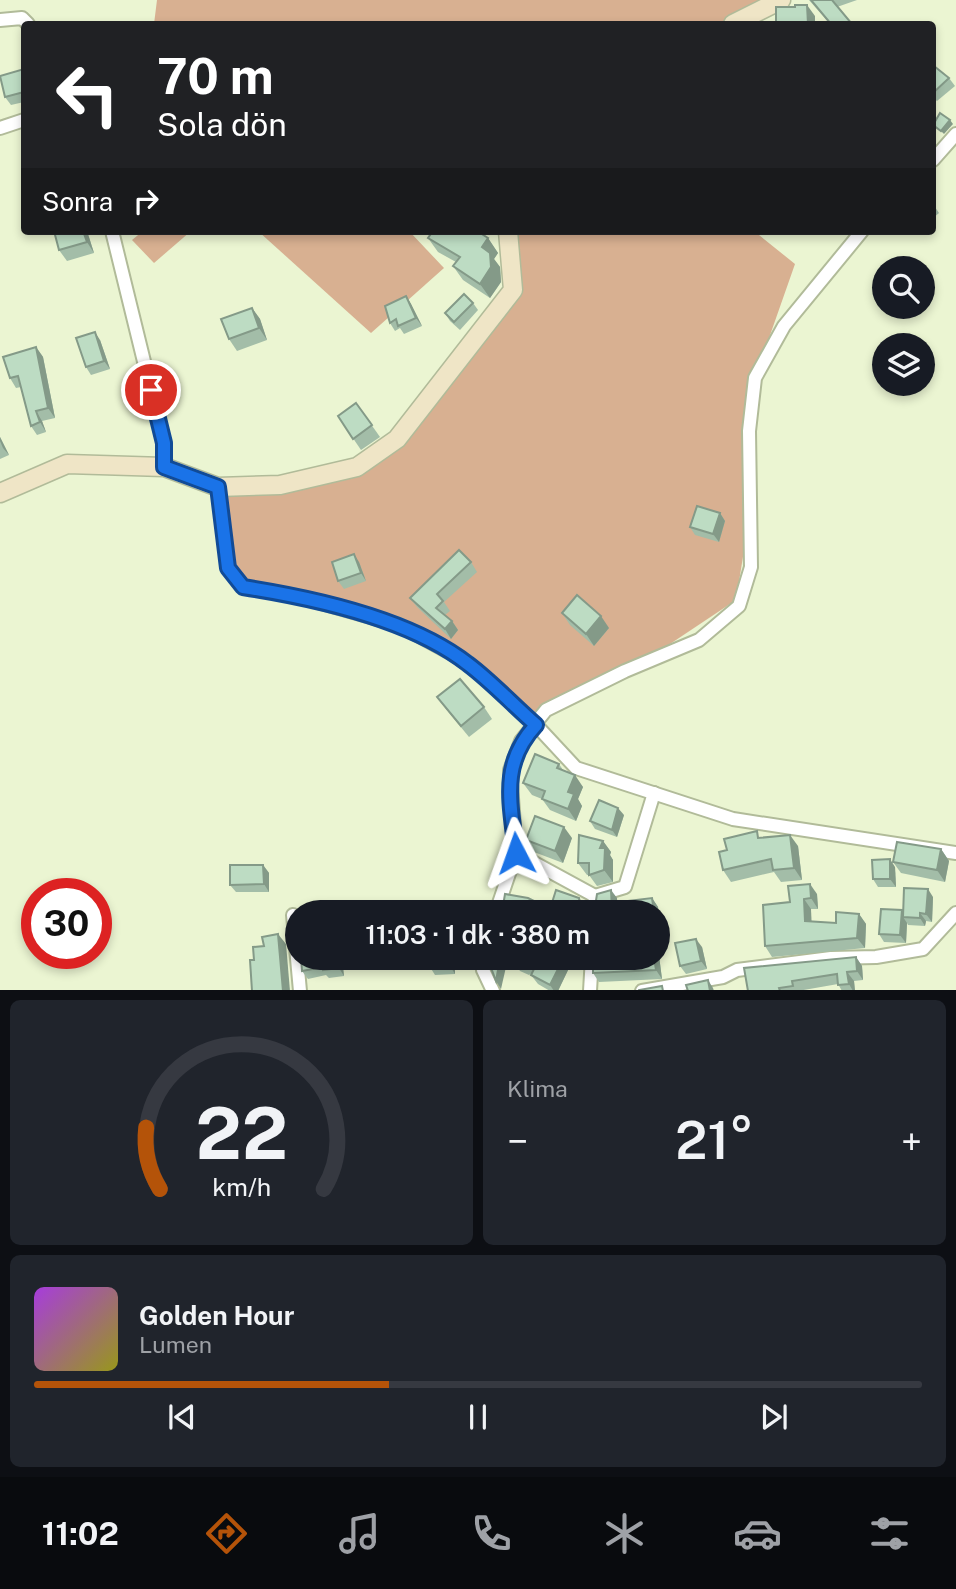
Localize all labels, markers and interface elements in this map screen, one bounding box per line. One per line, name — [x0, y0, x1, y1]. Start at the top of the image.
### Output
text: 70 m — [157, 47, 274, 105]
icon: left — [42, 49, 133, 140]
text: Sola dön — [157, 106, 287, 143]
icon: right — [127, 182, 165, 220]
text: Sonra — [42, 186, 113, 217]
map controls — [872, 256, 935, 396]
button: search — [872, 256, 935, 319]
button: layers — [872, 333, 935, 396]
pin — [121, 360, 181, 420]
icon: arrive — [132, 371, 170, 409]
position arrow — [479, 816, 553, 890]
speed limit sign: 30 — [21, 878, 112, 969]
text: 11:03 · 1 dk · 380 m — [365, 919, 590, 950]
text: Klima — [507, 1075, 568, 1102]
text: 22 — [195, 1090, 288, 1175]
text: 21° — [675, 1110, 754, 1171]
text: − — [507, 1119, 528, 1164]
text: + — [901, 1119, 922, 1164]
text: km/h — [212, 1171, 271, 1201]
text: Golden Hour — [139, 1300, 294, 1331]
text: Lumen — [139, 1331, 212, 1358]
icon: previous — [163, 1398, 201, 1436]
icon: pause — [459, 1398, 497, 1436]
icon: next — [755, 1398, 793, 1436]
icon: directions — [202, 1509, 251, 1558]
icon: music — [335, 1509, 384, 1558]
icon: phone — [467, 1509, 516, 1558]
icon: climate — [600, 1509, 649, 1558]
icon: car — [733, 1509, 782, 1558]
icon: filters — [865, 1509, 914, 1558]
text: 11:02 — [42, 1515, 119, 1552]

